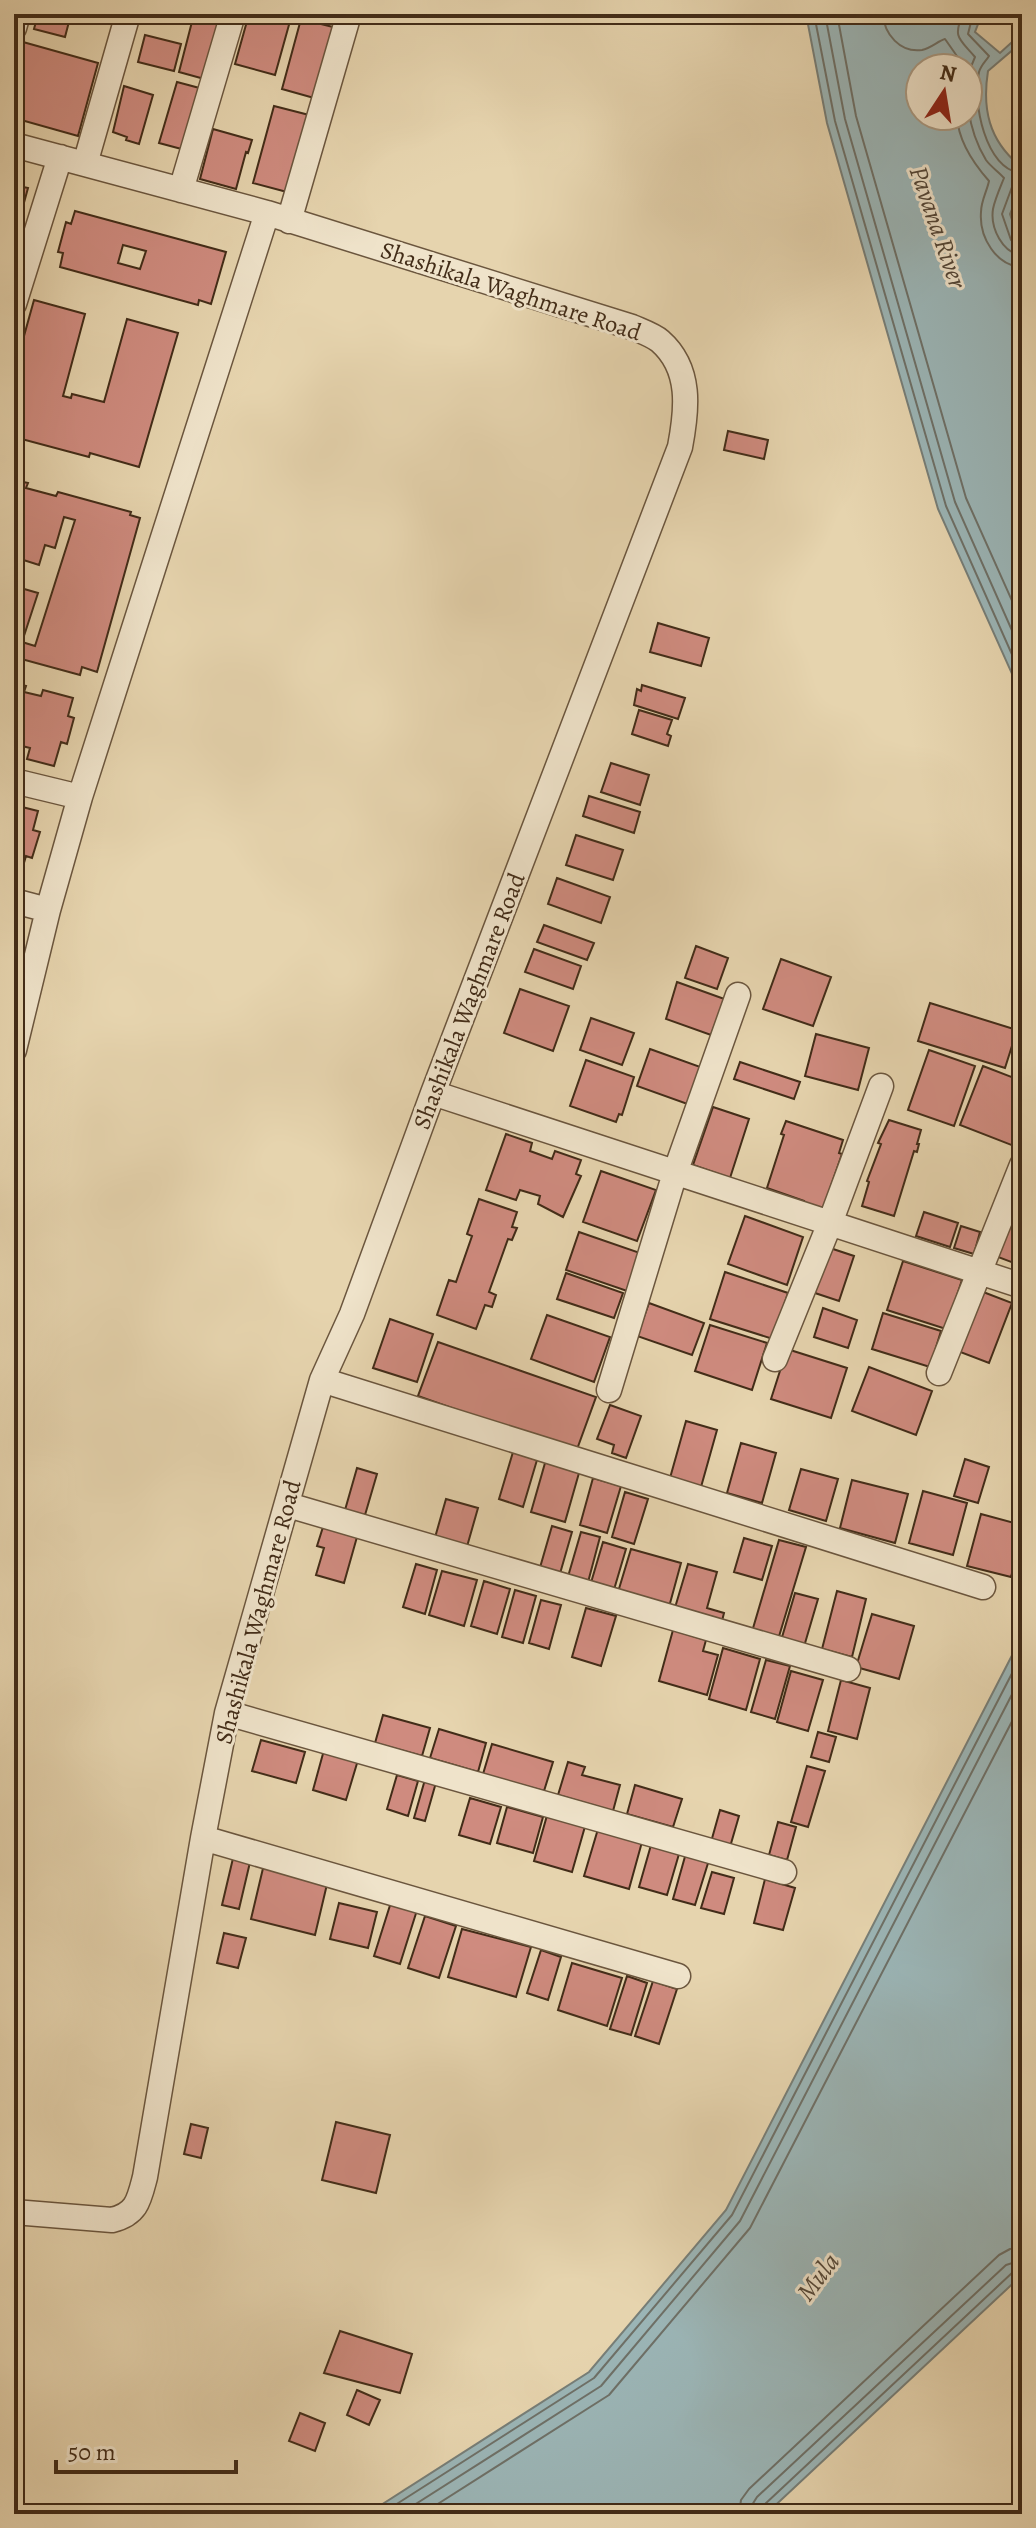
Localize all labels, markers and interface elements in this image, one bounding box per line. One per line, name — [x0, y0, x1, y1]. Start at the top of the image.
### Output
north arrow — [904, 52, 984, 132]
text: N — [937, 57, 959, 90]
water label: Pavana River — [901, 161, 976, 294]
street label: Shashikala Waghmare Road — [377, 234, 645, 348]
street label: Shashikala Waghmare Road — [405, 868, 533, 1134]
street label: Shashikala Waghmare Road — [207, 1476, 309, 1748]
water label: Mula — [788, 2246, 848, 2308]
scale bar — [56, 2424, 236, 2474]
text: 50 m — [68, 2436, 116, 2468]

